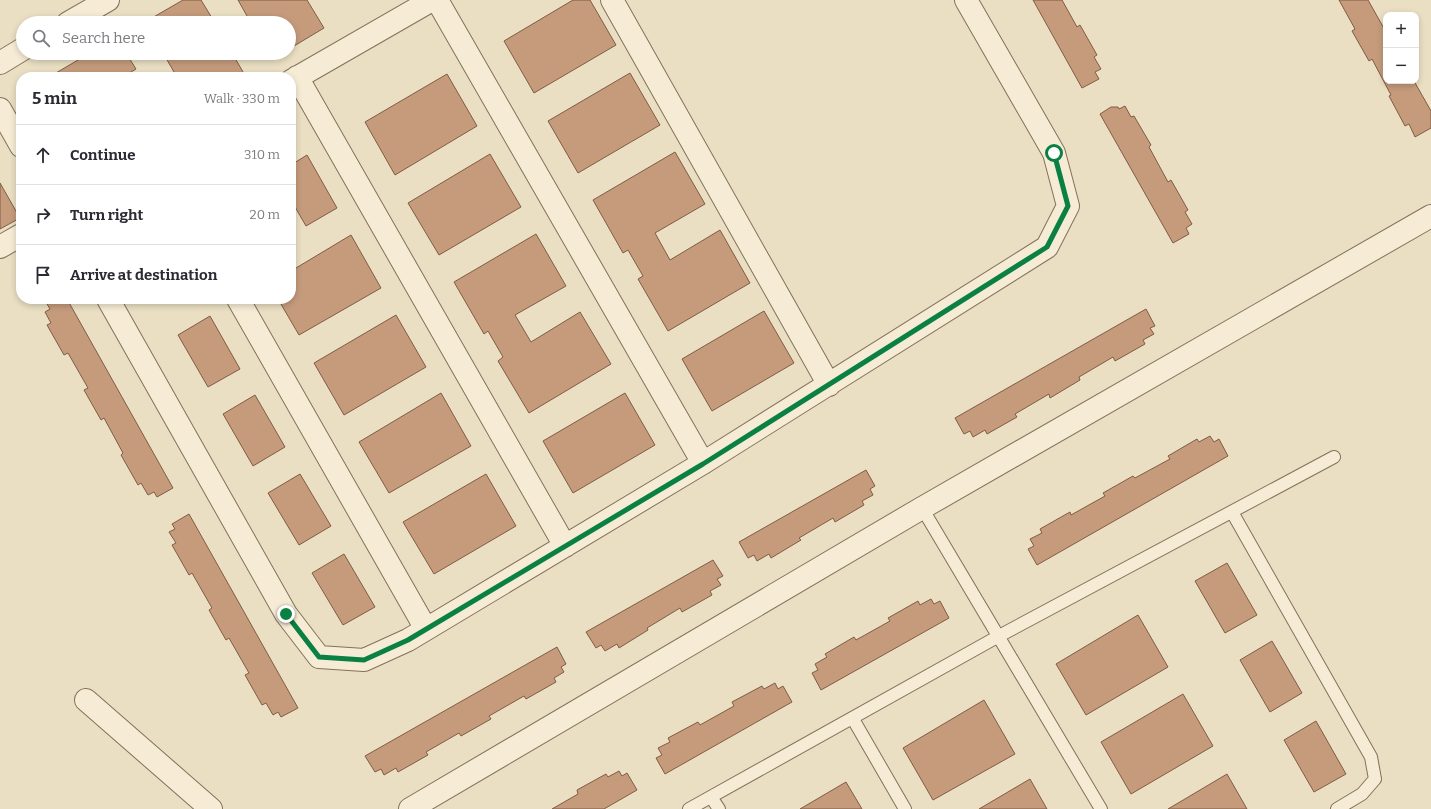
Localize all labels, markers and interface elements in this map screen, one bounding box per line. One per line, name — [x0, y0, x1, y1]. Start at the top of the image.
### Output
map controls — [1383, 12, 1419, 84]
button: + — [1383, 12, 1419, 48]
search box — [16, 16, 296, 60]
icon: search — [30, 27, 52, 49]
text: Search here — [62, 29, 145, 47]
button: − — [1383, 48, 1419, 84]
text: 5 min — [32, 88, 77, 109]
text: Walk · 330 m — [204, 91, 280, 106]
icon: ahead — [32, 144, 54, 166]
route start — [1045, 144, 1063, 162]
text: Continue — [70, 146, 136, 164]
text: 310 m — [244, 147, 280, 162]
icon: right — [32, 204, 54, 226]
text: Turn right — [70, 206, 143, 224]
text: 20 m — [250, 207, 280, 222]
icon: arrive — [32, 264, 54, 286]
text: Arrive at destination — [70, 266, 217, 284]
route end — [277, 605, 295, 623]

